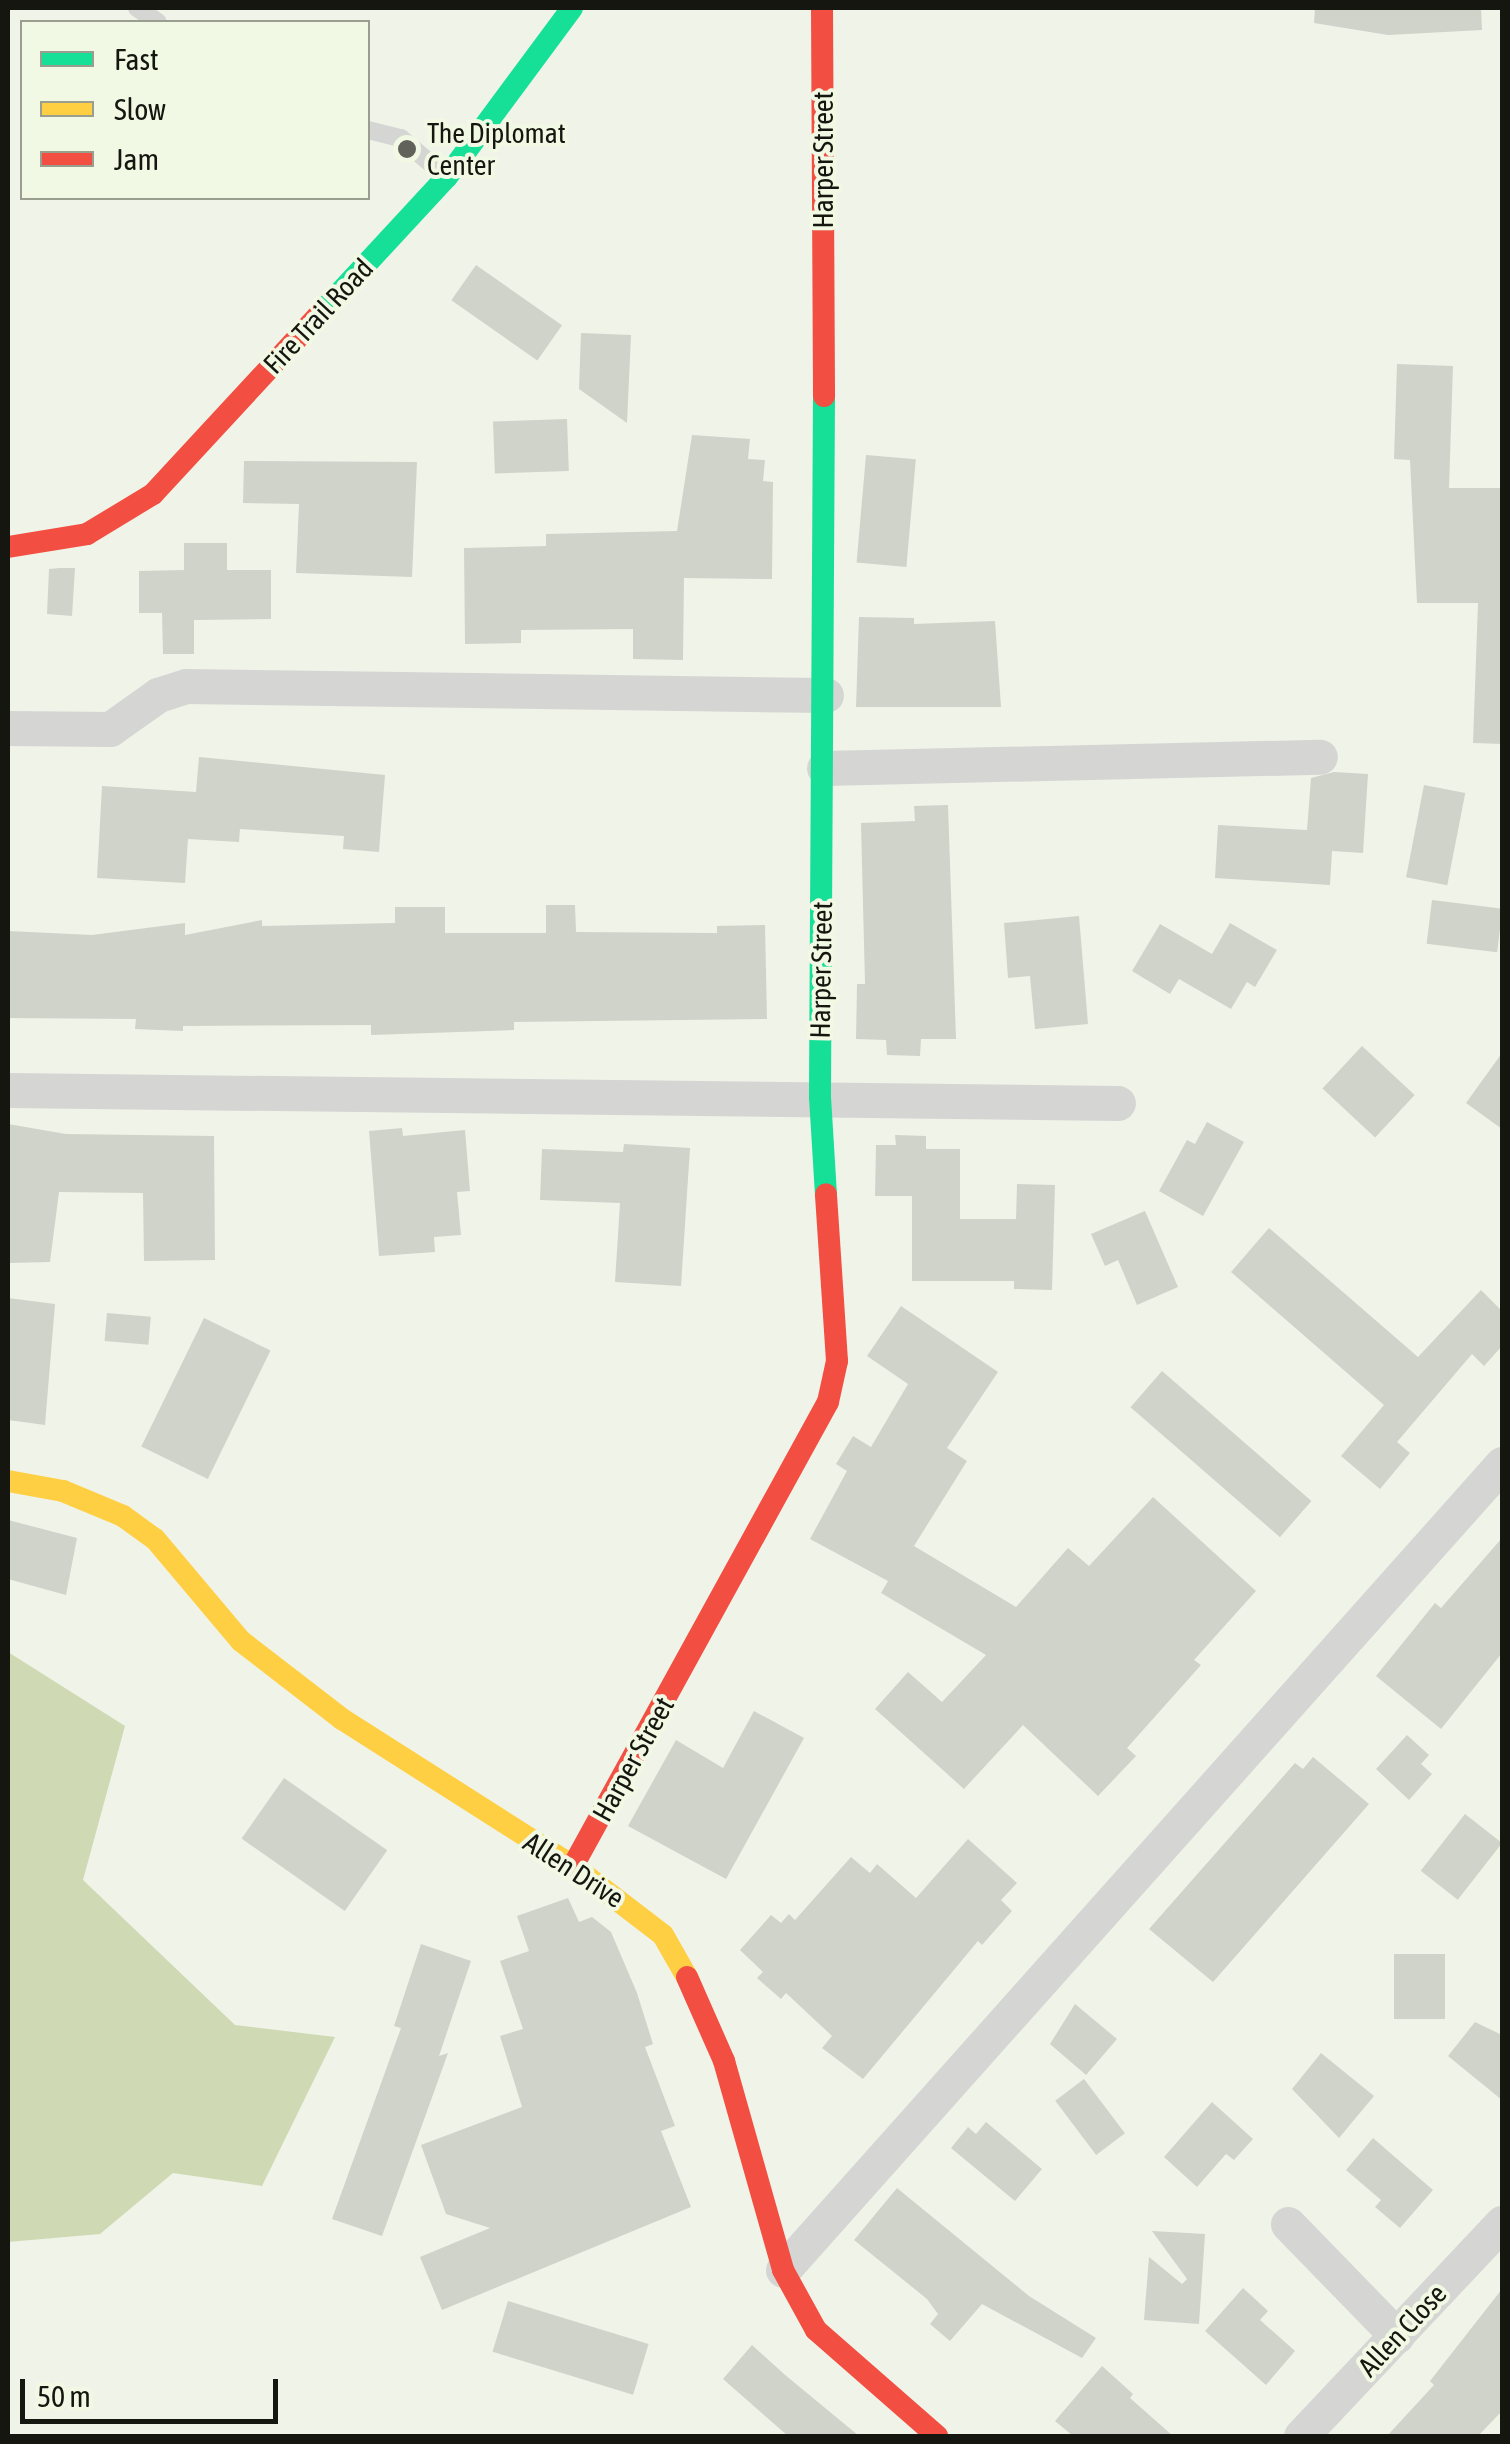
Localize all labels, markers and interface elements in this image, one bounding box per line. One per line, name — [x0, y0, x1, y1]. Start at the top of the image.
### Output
legend — [20, 20, 370, 200]
text: Fast — [114, 42, 159, 76]
street label: Harper Street — [806, 91, 840, 229]
text: Slow — [114, 92, 166, 126]
place label: The Diplomat Center — [427, 116, 566, 182]
marker: The Diplomat Center — [396, 138, 418, 160]
text: Jam — [114, 142, 159, 176]
street label: Fire Trail Road — [256, 252, 380, 380]
street label: Harper Street — [803, 901, 839, 1039]
street label: Harper Street — [585, 1691, 681, 1827]
street label: Allen Drive — [518, 1825, 630, 1915]
street label: Allen Close — [1351, 2277, 1453, 2383]
scale bar — [25, 2359, 282, 2421]
text: 50 m — [37, 2379, 91, 2413]

